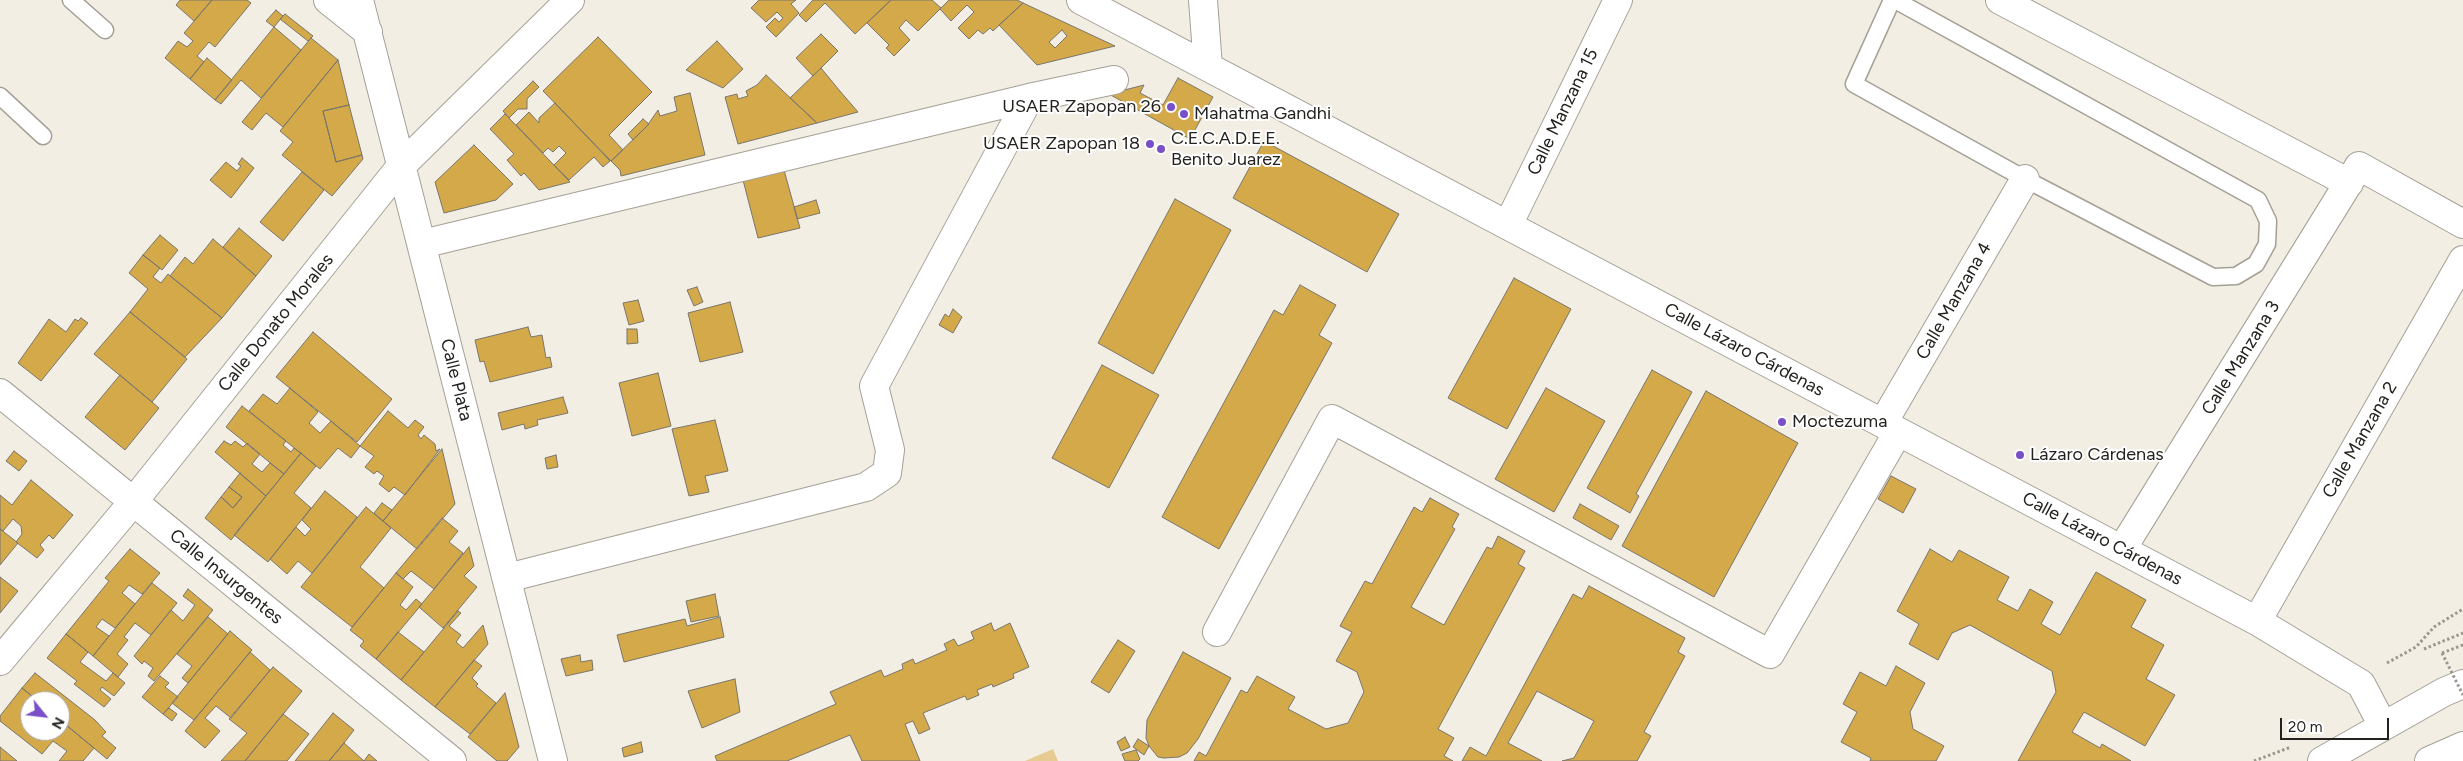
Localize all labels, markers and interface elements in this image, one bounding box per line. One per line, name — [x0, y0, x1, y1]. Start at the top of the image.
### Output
street label: Calle Manzana 15 — [1523, 45, 1603, 179]
place label: USAER Zapopan 26 — [1002, 96, 1161, 118]
marker: USAER Zapopan 26 — [1165, 101, 1177, 113]
place label: Mahatma Gandhi — [1194, 103, 1331, 125]
marker: Mahatma Gandhi — [1178, 108, 1190, 120]
place label: C.E.C.A.D.E.E. Benito Juarez — [1171, 128, 1281, 170]
place label: USAER Zapopan 18 — [983, 133, 1140, 155]
marker: USAER Zapopan 18 — [1144, 138, 1156, 150]
marker: C.E.C.A.D.E.E. Benito Juarez — [1155, 143, 1167, 155]
street label: Calle Manzana 4 — [1912, 239, 1996, 363]
street label: Calle Donato Morales — [214, 250, 338, 396]
street label: Calle Manzana 3 — [2197, 297, 2285, 419]
street label: Calle Lázaro Cárdenas — [1660, 299, 1828, 401]
street label: Calle Plata — [435, 337, 477, 423]
street label: Calle Manzana 2 — [2318, 378, 2402, 502]
place label: Moctezuma — [1792, 411, 1887, 433]
marker: Moctezuma — [1776, 416, 1788, 428]
place label: Lázaro Cárdenas — [2030, 444, 2164, 466]
marker: Lázaro Cárdenas — [2014, 449, 2026, 461]
street label: Calle Lázaro Cárdenas — [2018, 488, 2186, 590]
street label: Calle Insurgentes — [165, 525, 287, 629]
north arrow — [20, 691, 70, 741]
scale bar — [2283, 708, 2392, 740]
text: N — [48, 714, 68, 732]
text: 20 m — [2288, 718, 2322, 736]

